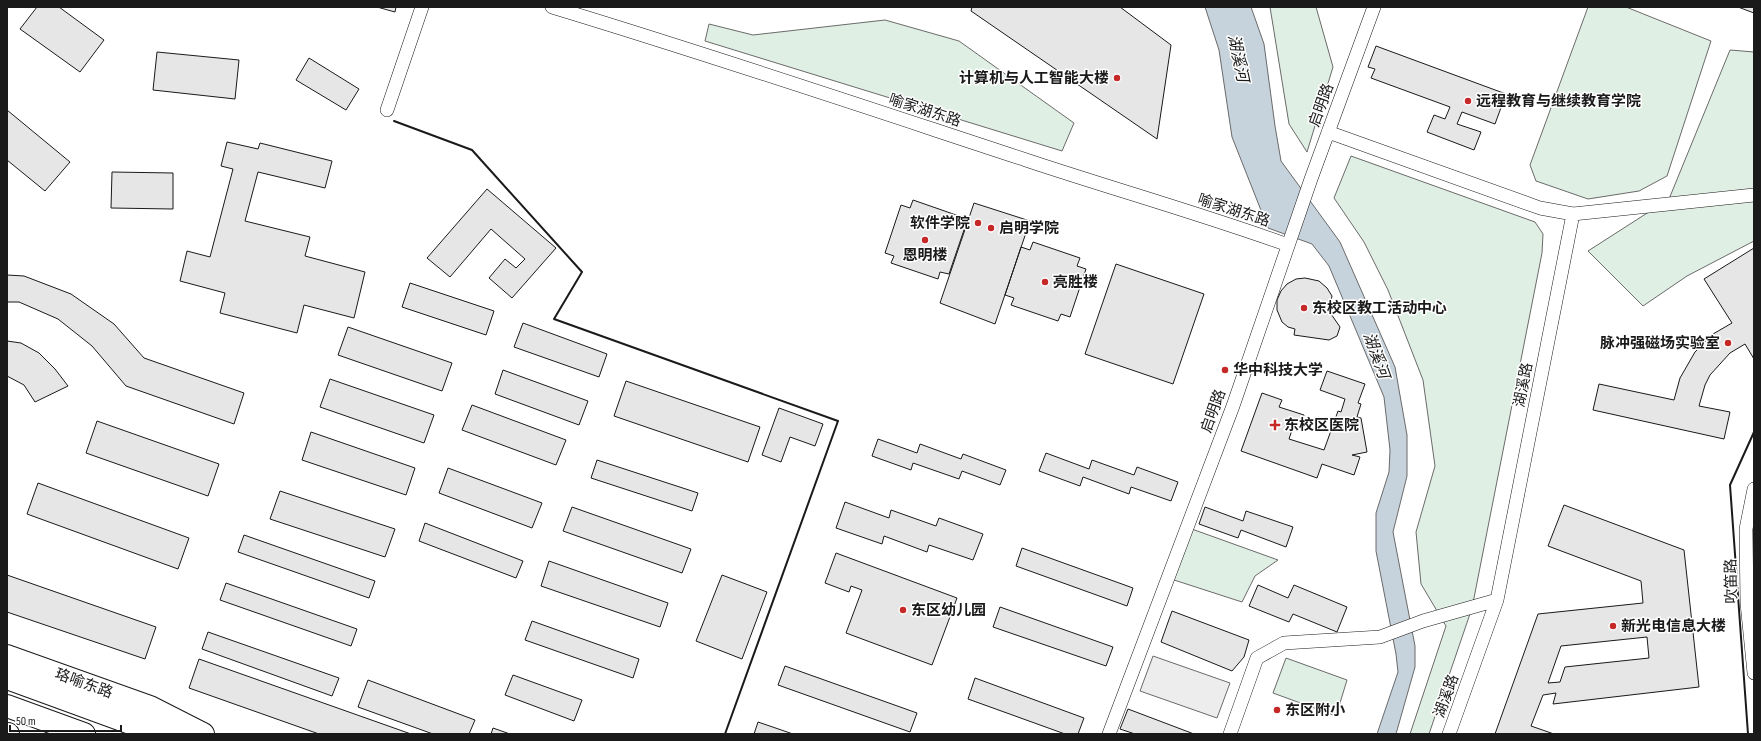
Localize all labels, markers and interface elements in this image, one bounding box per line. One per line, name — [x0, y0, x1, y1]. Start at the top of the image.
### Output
water label: 湖溪河 — [1223, 33, 1252, 87]
place label: 计算机与人工智能大楼 — [959, 69, 1109, 88]
marker: 计算机与人工智能大楼 — [1112, 73, 1122, 83]
street label: 启明路 — [1305, 81, 1338, 130]
street label: 喻家湖东路 — [886, 90, 963, 131]
place label: 远程教育与继续教育学院 — [1476, 92, 1641, 111]
marker: 远程教育与继续教育学院 — [1463, 96, 1473, 106]
street label: 喻家湖东路 — [1195, 190, 1272, 231]
place label: 软件学院 — [910, 214, 970, 233]
marker: 软件学院 — [973, 218, 983, 228]
place label: 启明学院 — [999, 219, 1059, 238]
marker: 启明学院 — [986, 223, 996, 233]
marker: 恩明楼 — [920, 235, 930, 245]
place label: 恩明楼 — [902, 246, 948, 265]
place label: 亮胜楼 — [1053, 273, 1098, 292]
marker: 亮胜楼 — [1040, 277, 1050, 287]
place label: 东校区教工活动中心 — [1312, 299, 1447, 318]
marker: 东校区教工活动中心 — [1299, 303, 1309, 313]
water label: 湖溪河 — [1358, 330, 1394, 384]
place label: 脉冲强磁场实验室 — [1600, 334, 1720, 353]
marker: 脉冲强磁场实验室 — [1723, 338, 1733, 348]
place label: 华中科技大学 — [1233, 361, 1323, 380]
street label: 湖溪路 — [1510, 361, 1537, 409]
marker: 华中科技大学 — [1220, 365, 1230, 375]
street label: 启明路 — [1197, 387, 1230, 436]
place label: 东校区医院 — [1284, 416, 1359, 435]
marker: 东校区医院 — [1269, 419, 1281, 431]
street label: 吹笛路 — [1722, 558, 1741, 604]
place label: 东区幼儿园 — [911, 601, 986, 620]
marker: 东区幼儿园 — [898, 605, 908, 615]
place label: 新光电信息大楼 — [1621, 617, 1726, 636]
marker: 新光电信息大楼 — [1608, 621, 1618, 631]
street label: 珞喻东路 — [52, 664, 115, 703]
street label: 湖溪路 — [1430, 672, 1463, 721]
place label: 东区附小 — [1285, 701, 1346, 720]
marker: 东区附小 — [1272, 705, 1282, 715]
scale bar — [10, 707, 121, 733]
text: 50 m — [16, 714, 36, 729]

